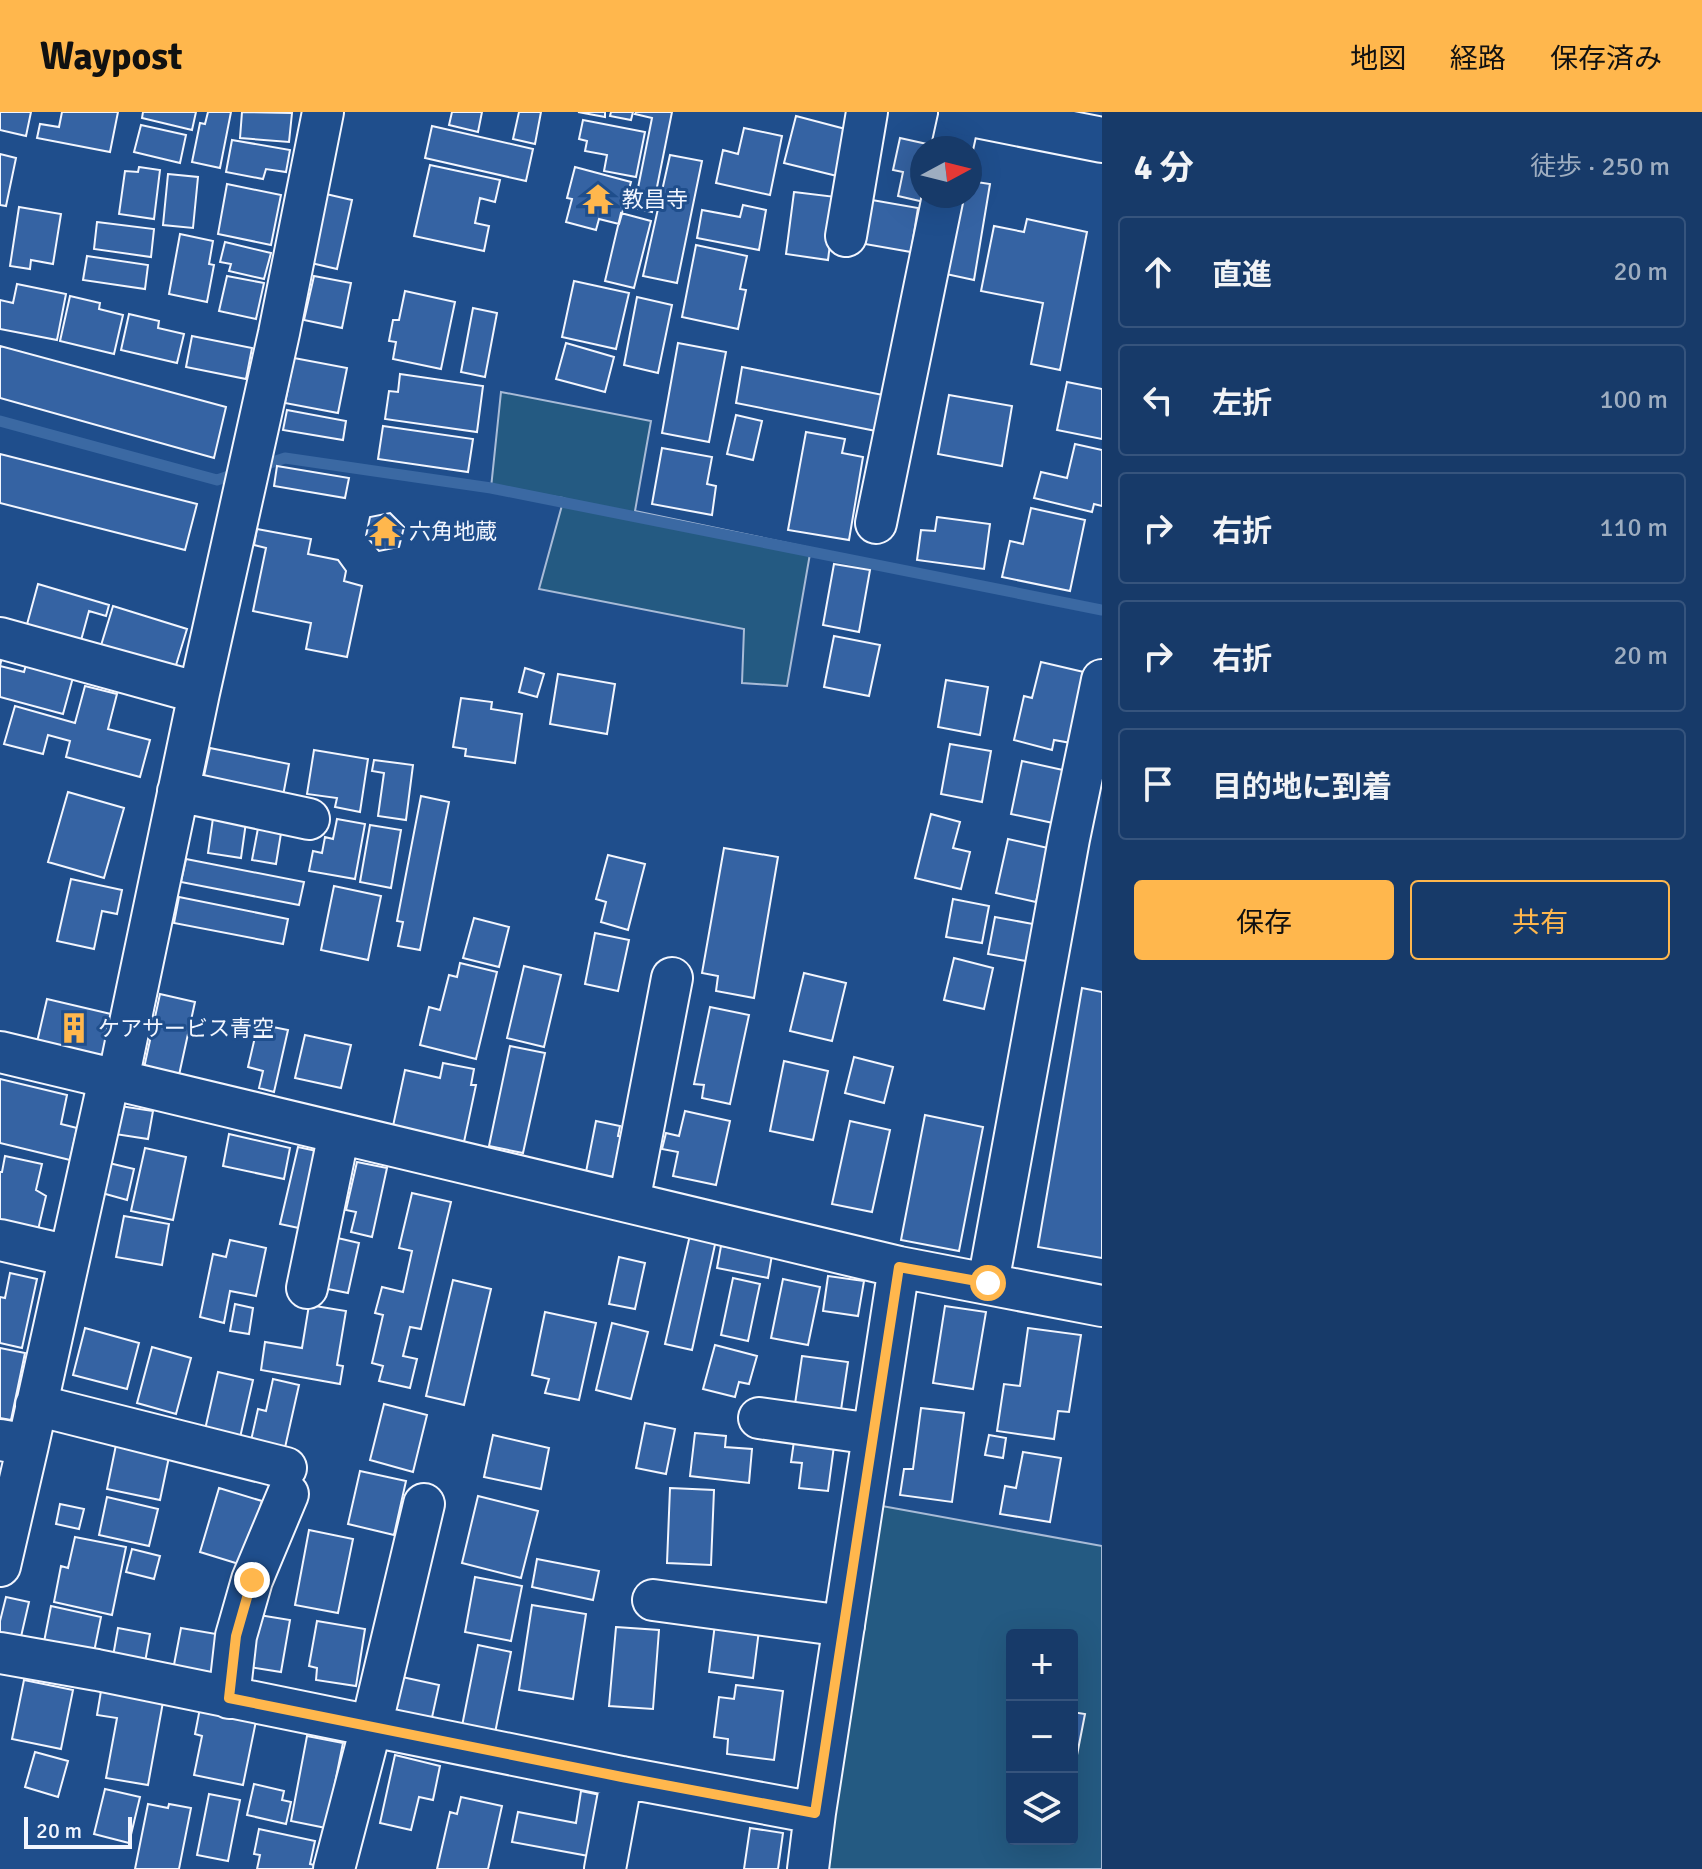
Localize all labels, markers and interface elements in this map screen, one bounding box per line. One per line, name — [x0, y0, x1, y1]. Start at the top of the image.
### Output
text: Waypost — [40, 33, 182, 80]
text: 地図 — [1350, 42, 1406, 76]
text: 経路 — [1450, 42, 1506, 76]
text: 保存済み — [1550, 42, 1662, 76]
north arrow — [910, 136, 982, 208]
text: 4 分 — [1134, 147, 1194, 189]
text: 徒歩 · 250 m — [1530, 151, 1670, 183]
temple icon: 教昌寺 — [581, 182, 615, 216]
place label: 教昌寺 — [622, 186, 688, 213]
icon: ahead — [1136, 250, 1180, 294]
text: 20 m — [1613, 256, 1668, 288]
text: 直進 — [1212, 257, 1272, 294]
icon: left — [1136, 378, 1180, 422]
text: 100 m — [1599, 384, 1668, 416]
text: 左折 — [1212, 385, 1272, 422]
icon: right — [1136, 506, 1180, 550]
text: 110 m — [1599, 512, 1668, 544]
text: 右折 — [1212, 513, 1272, 550]
temple icon: 六角地蔵 — [368, 514, 402, 548]
place label: 六角地蔵 — [409, 518, 497, 545]
icon: right — [1136, 634, 1180, 678]
text: 20 m — [1613, 640, 1668, 672]
text: 右折 — [1212, 641, 1272, 678]
icon: arrive — [1136, 762, 1180, 806]
text: 目的地に到着 — [1212, 769, 1392, 806]
button: 保存 — [1134, 880, 1394, 960]
button: 共有 — [1410, 880, 1670, 960]
building icon: ケアサービス青空 — [57, 1011, 91, 1045]
place label: ケアサービス青空 — [98, 1015, 274, 1042]
route start — [970, 1265, 1006, 1301]
route end — [234, 1562, 270, 1598]
map controls — [1006, 1629, 1078, 1845]
button: + — [1006, 1629, 1078, 1701]
button: − — [1006, 1701, 1078, 1773]
button: layers — [1006, 1773, 1078, 1845]
scale bar — [24, 1813, 132, 1849]
text: 20 m — [36, 1817, 82, 1844]

